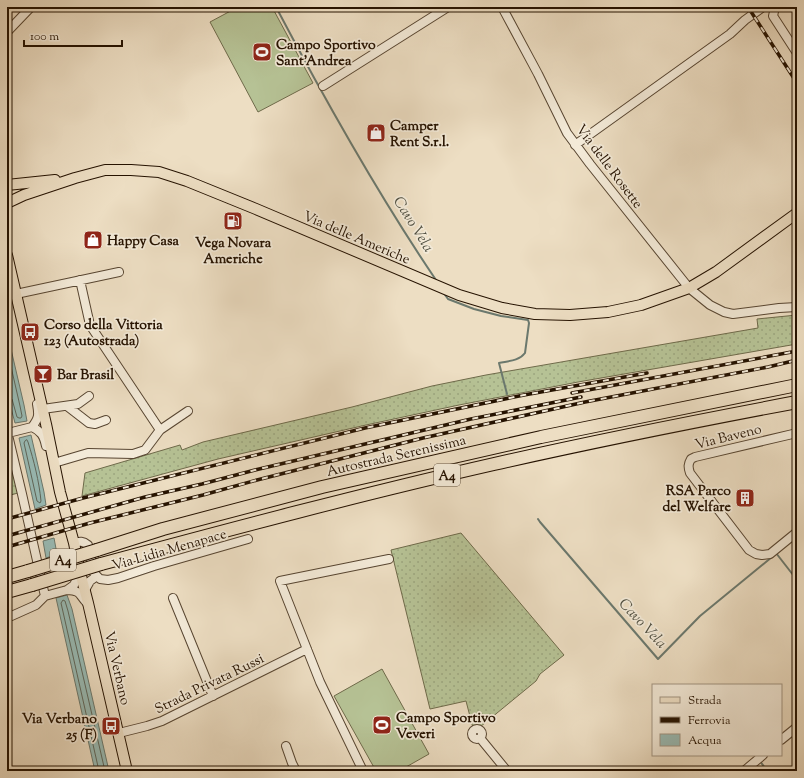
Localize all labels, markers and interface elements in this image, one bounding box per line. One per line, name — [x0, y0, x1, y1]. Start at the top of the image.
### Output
scale bar — [24, 22, 122, 48]
text: 100 m — [30, 28, 59, 46]
place label: Campo Sportivo Sant'Andrea — [276, 36, 376, 72]
sports icon: Campo Sportivo Sant'Andrea — [251, 41, 273, 63]
place label: Camper Rent S.r.l. — [390, 117, 450, 153]
street label: Via delle Rosette — [570, 121, 647, 213]
shop icon: Camper Rent S.r.l. — [365, 122, 387, 144]
water label: Cavo Vela — [387, 193, 438, 257]
street label: Via delle Americhe — [300, 207, 413, 270]
fuel station icon: Vega Novara Americhe — [222, 210, 244, 232]
shop icon: Happy Casa — [82, 229, 104, 251]
place label: Happy Casa — [107, 232, 179, 252]
place label: Vega Novara Americhe — [195, 234, 272, 270]
place label: Corso della Vittoria 123 (Autostrada) — [44, 316, 163, 352]
bus stop icon: Corso della Vittoria 123 (Autostrada) — [19, 321, 41, 343]
bar icon: Bar Brasil — [32, 363, 54, 385]
place label: Bar Brasil — [57, 366, 114, 386]
street label: Via Baveno — [693, 420, 764, 456]
street label: Autostrada Serenissima — [325, 431, 469, 483]
road number: A4 — [434, 464, 460, 486]
place label: RSA Parco del Welfare — [662, 482, 731, 518]
building icon: RSA Parco del Welfare — [734, 487, 756, 509]
street label: Via Lidia Menapace — [110, 525, 229, 577]
road number: A4 — [50, 549, 76, 571]
water label: Cavo Vela — [613, 594, 671, 654]
street label: Via Verbano — [98, 629, 134, 708]
street label: Strada Privata Russi — [152, 650, 268, 720]
legend — [652, 684, 782, 756]
text: Strada — [688, 692, 722, 710]
place label: Campo Sportivo Veveri — [396, 709, 496, 745]
place label: Via Verbano 25 (F) — [22, 710, 97, 746]
text: Ferrovia — [688, 712, 731, 730]
sports icon: Campo Sportivo Veveri — [371, 714, 393, 736]
bus stop icon: Via Verbano 25 (F) — [100, 715, 122, 737]
text: Acqua — [688, 732, 722, 750]

